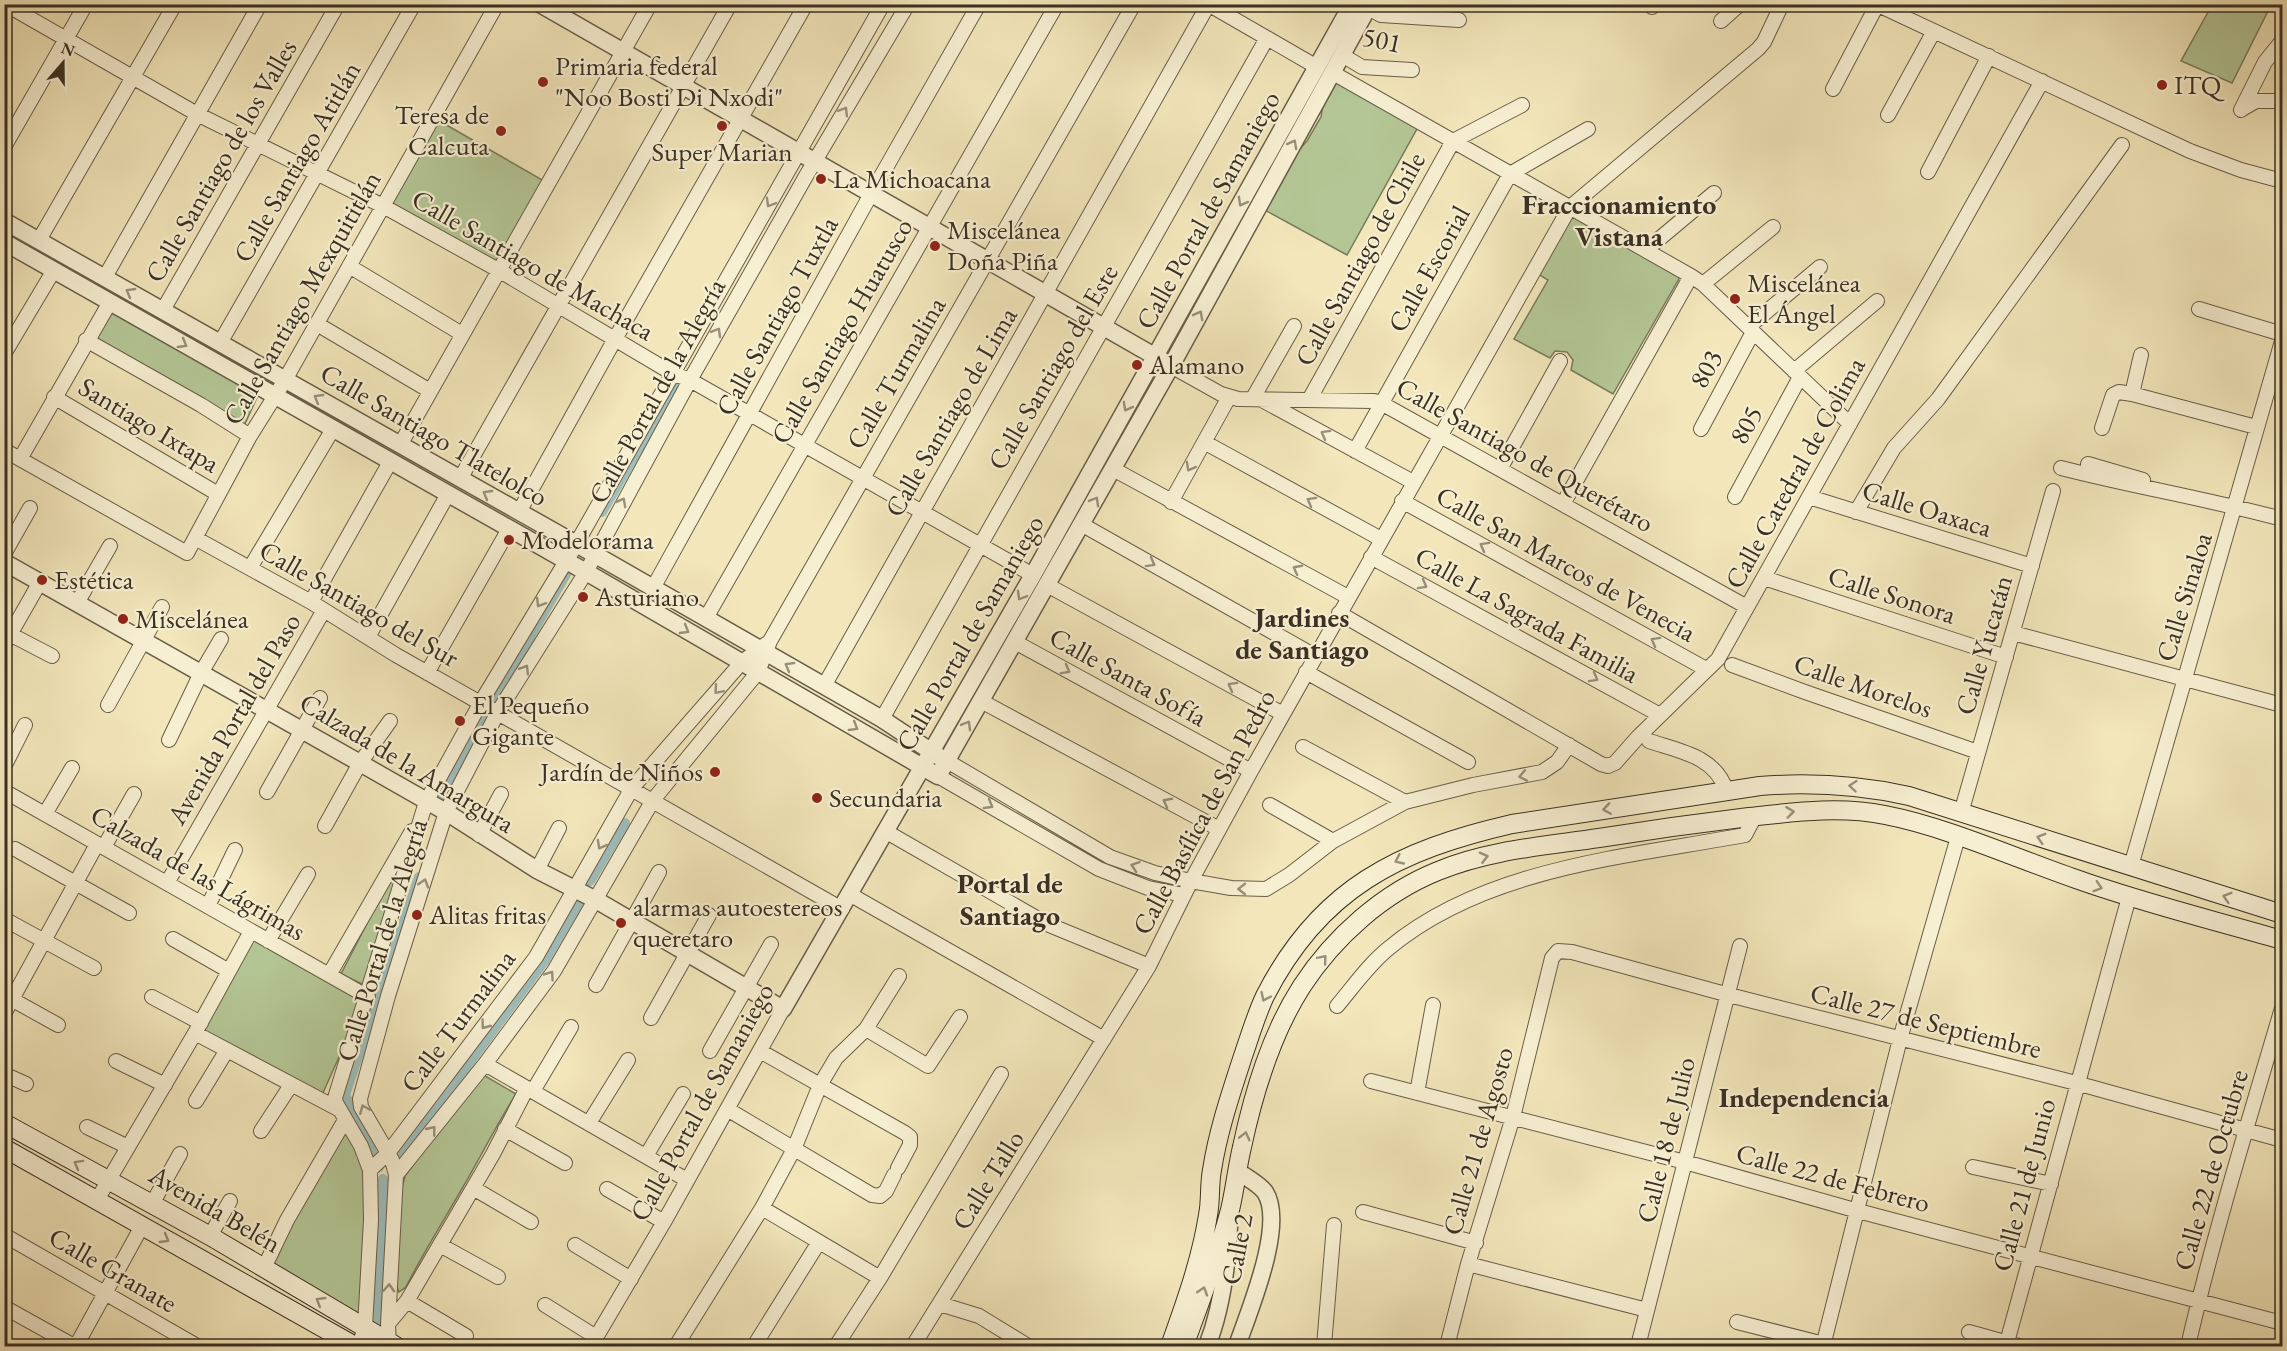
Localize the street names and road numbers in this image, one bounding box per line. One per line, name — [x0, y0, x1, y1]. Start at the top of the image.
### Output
street label: 501 — [1359, 18, 1405, 61]
street label: Calle Santiago de los Valles — [137, 33, 304, 288]
street label: Calle Santiago Atitlán — [225, 55, 368, 269]
street label: Calle Portal de Samaniego — [1128, 84, 1288, 335]
street label: Calle Santiago de Chile — [1286, 146, 1433, 372]
street label: Calle Santiago Mexquititlán — [214, 164, 389, 431]
street label: Calle Santiago de Machaca — [406, 181, 661, 348]
street label: Calle Escorial — [1379, 199, 1478, 338]
street label: Calle Santiago Tuxtla — [707, 210, 846, 422]
street label: Calle Santiago Huatusco — [763, 212, 920, 450]
street label: Calle Santiago del Este — [979, 258, 1126, 476]
street label: Calle Portal de la Alegría — [580, 272, 733, 509]
street label: Calle Turmalina — [838, 290, 953, 455]
street label: Calle Santiago de Lima — [876, 300, 1025, 523]
street label: 803 — [1681, 343, 1730, 394]
street label: Calle Catedral de Colima — [1716, 351, 1873, 595]
street label: Calle Santiago Tlatelolco — [314, 355, 554, 514]
street label: Santiago Ixtapa — [72, 369, 226, 480]
street label: Calle Santiago de Querétaro — [1390, 369, 1660, 540]
street label: 805 — [1721, 399, 1770, 450]
street label: Calle Oaxaca — [1858, 472, 1996, 545]
street label: Calle San Marcos de Venecia — [1430, 478, 1703, 650]
street label: Calle Portal de Samaniego — [888, 508, 1052, 757]
street label: Calle Sinaloa — [2147, 528, 2220, 666]
street label: Calle Santiago del Sur — [253, 532, 465, 675]
street label: Calle La Sagrada Familia — [1409, 538, 1646, 691]
street label: Calle Sonora — [1824, 557, 1961, 632]
street label: Calle Yucatán — [1947, 571, 2020, 719]
street label: Avenida Portal del Paso — [158, 607, 308, 832]
street label: Calle Santa Sofía — [1043, 619, 1213, 734]
street label: Calle Morelos — [1789, 646, 1937, 726]
street label: Calle Basílica de San Pedro — [1124, 683, 1283, 941]
street label: Calzada de la Amargura — [293, 685, 521, 841]
street label: Calzada de las Lágrimas — [84, 797, 312, 948]
street label: Calle Portal de la Alegría — [328, 814, 435, 1065]
street label: Calle Turmalina — [392, 942, 523, 1099]
street label: Calle 27 de Septiembre — [1807, 975, 2045, 1066]
street label: Calle Portal de Samaniego — [622, 976, 782, 1227]
street label: Calle 21 de Agosto — [1434, 1043, 1521, 1239]
street label: Calle 18 de Julio — [1628, 1053, 1703, 1226]
street label: Calle 22 de Octubre — [2165, 1065, 2256, 1274]
street label: Calle 21 de Junio — [1984, 1095, 2063, 1275]
street label: Calle Tallo — [943, 1123, 1032, 1236]
street label: Calle 22 de Febrero — [1732, 1135, 1934, 1220]
street label: Avenida Belén — [142, 1156, 288, 1260]
street label: Calle 2 — [1212, 1210, 1261, 1287]
street label: Calle Granate — [43, 1219, 184, 1320]

